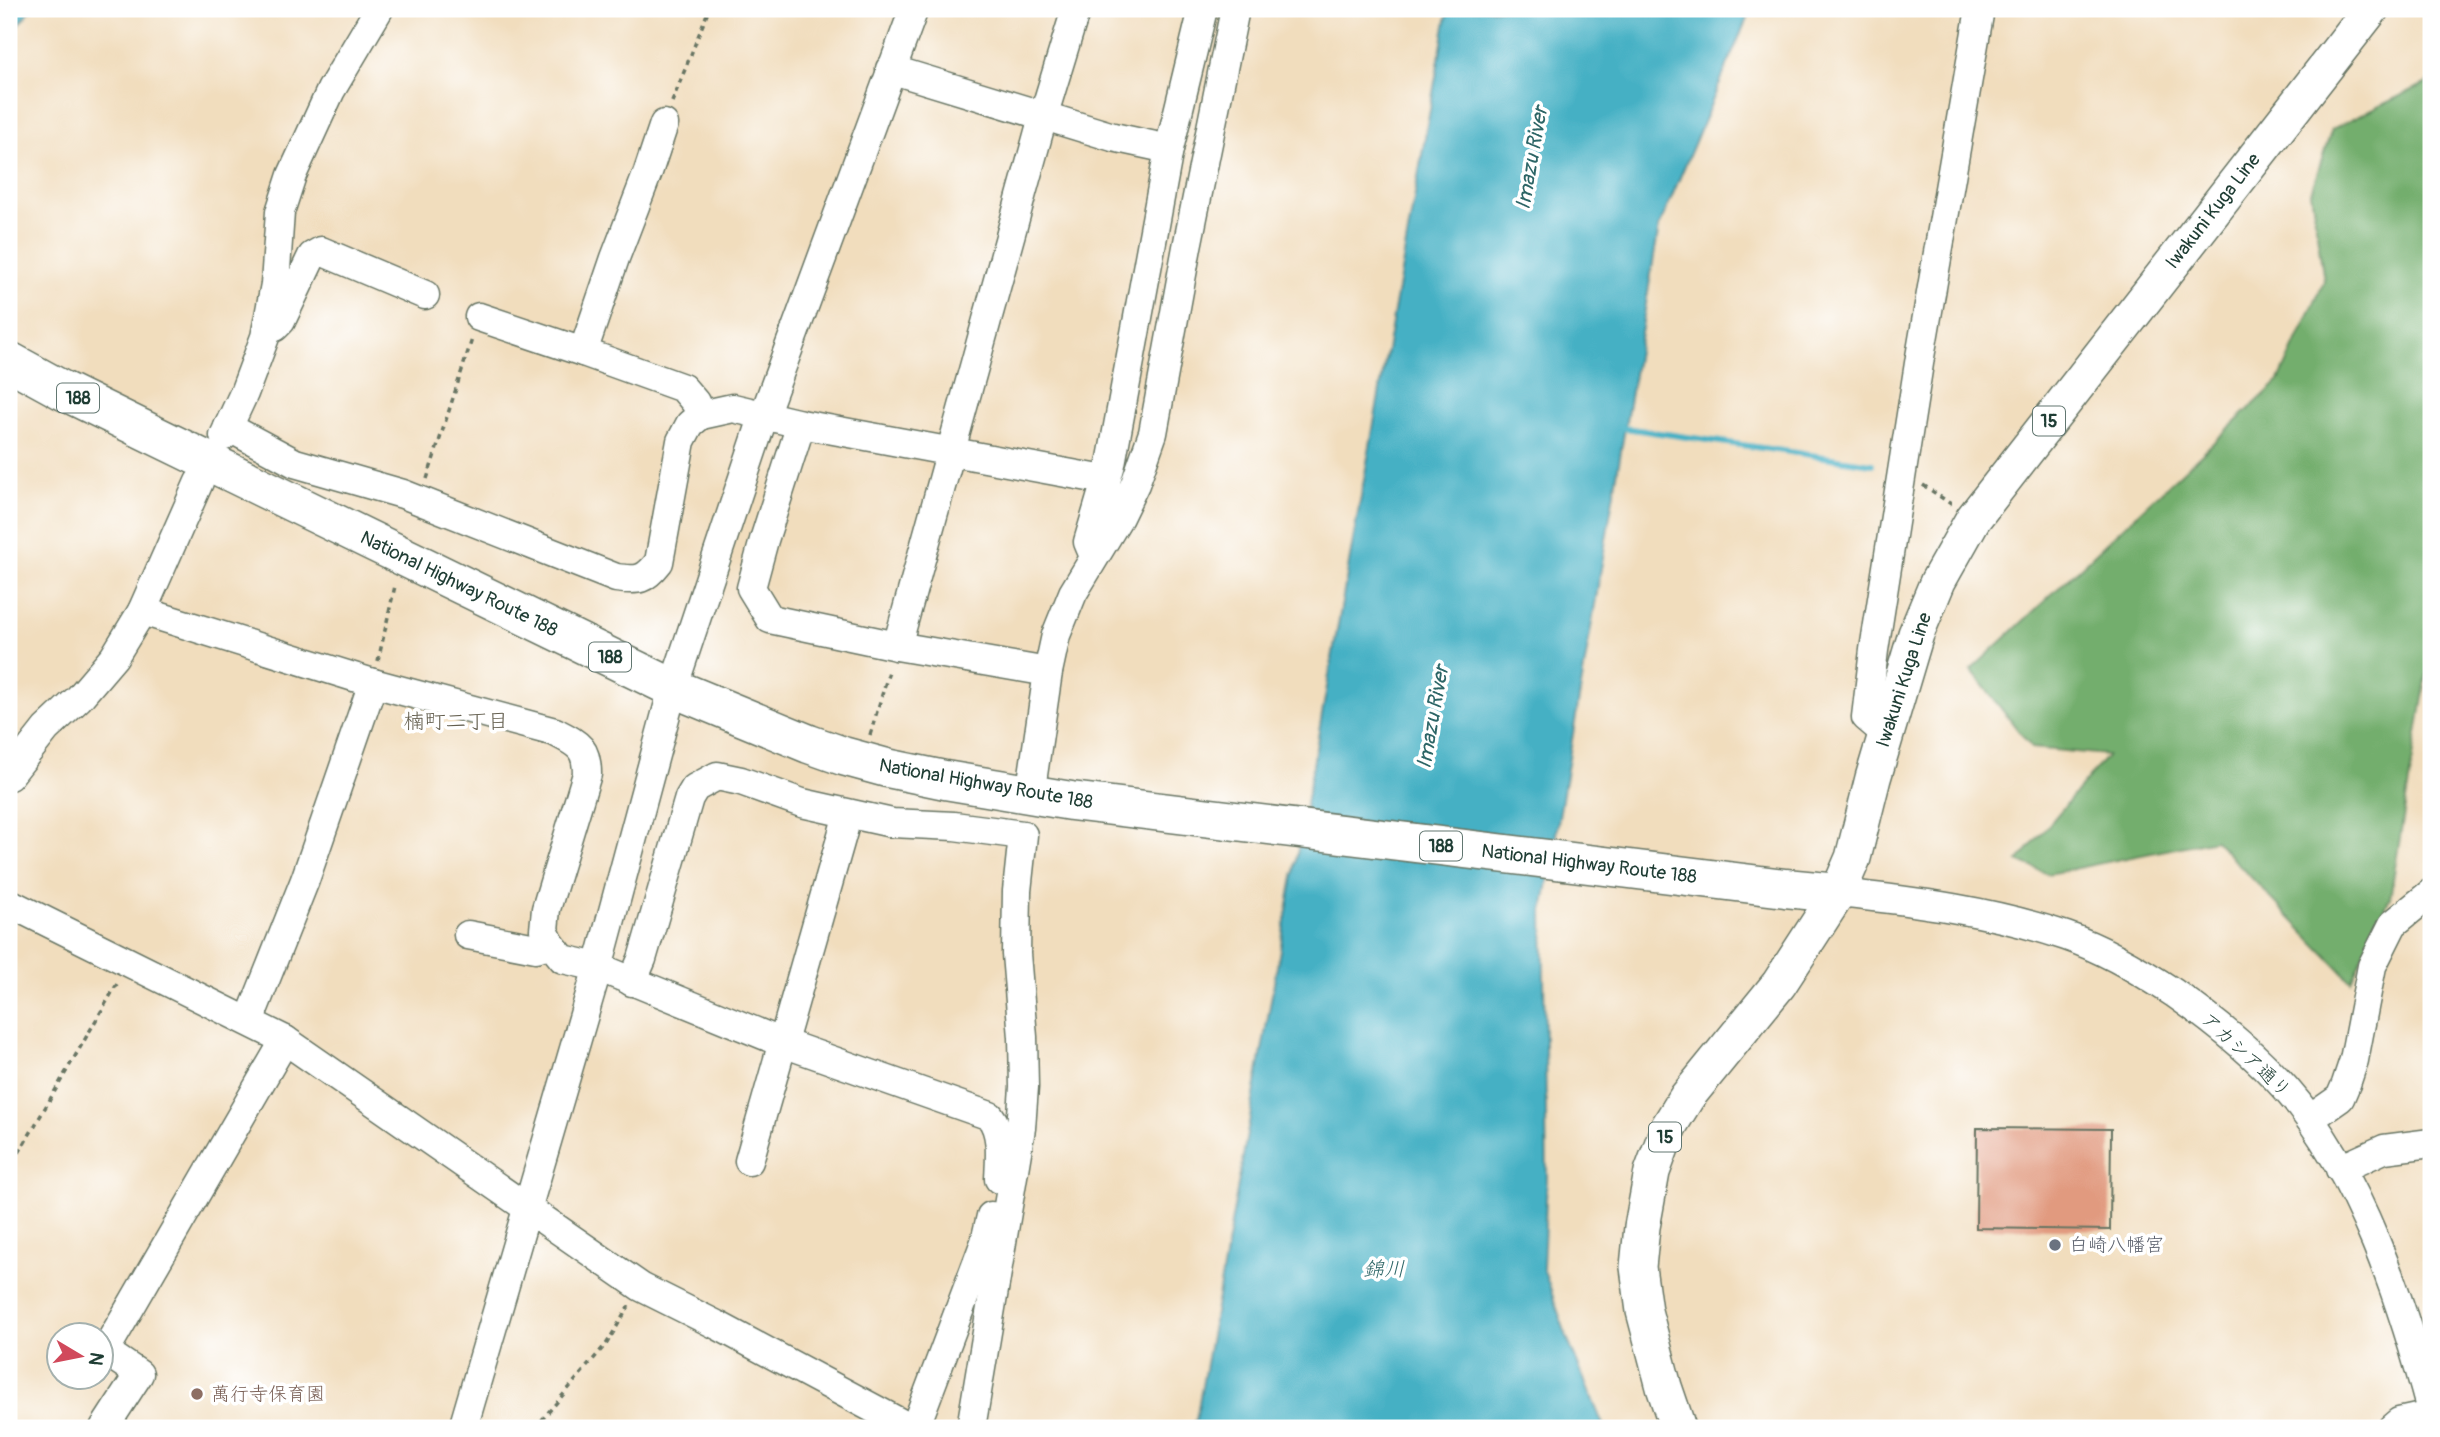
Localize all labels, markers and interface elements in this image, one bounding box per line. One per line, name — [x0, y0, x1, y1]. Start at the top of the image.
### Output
water label: Imazu River — [1510, 102, 1555, 212]
street label: Iwakuni Kuga Line — [2160, 148, 2266, 274]
road number: 188 — [57, 384, 99, 412]
road number: 15 — [2033, 407, 2065, 436]
street label: National Highway Route 188 — [356, 526, 562, 642]
street label: Iwakuni Kuga Line — [1871, 609, 1937, 750]
road number: 188 — [589, 642, 631, 672]
water label: Imazu River — [1411, 661, 1456, 771]
district label: 楠町二丁目 — [404, 708, 509, 735]
street label: National Highway Route 188 — [877, 753, 1095, 815]
road number: 188 — [1420, 832, 1462, 860]
street label: National Highway Route 188 — [1480, 839, 1698, 889]
street label: アカシア通り — [2196, 1007, 2296, 1103]
road number: 15 — [1649, 1122, 1681, 1152]
place label: 白崎八幡宮 — [2069, 1233, 2164, 1257]
marker: 白崎八幡宮 — [2047, 1237, 2063, 1253]
water label: 錦川 — [1363, 1256, 1405, 1283]
north arrow — [46, 1322, 116, 1392]
text: N — [83, 1350, 109, 1367]
place label: 萬行寺保育園 — [211, 1382, 325, 1406]
marker: 萬行寺保育園 — [189, 1386, 205, 1402]

